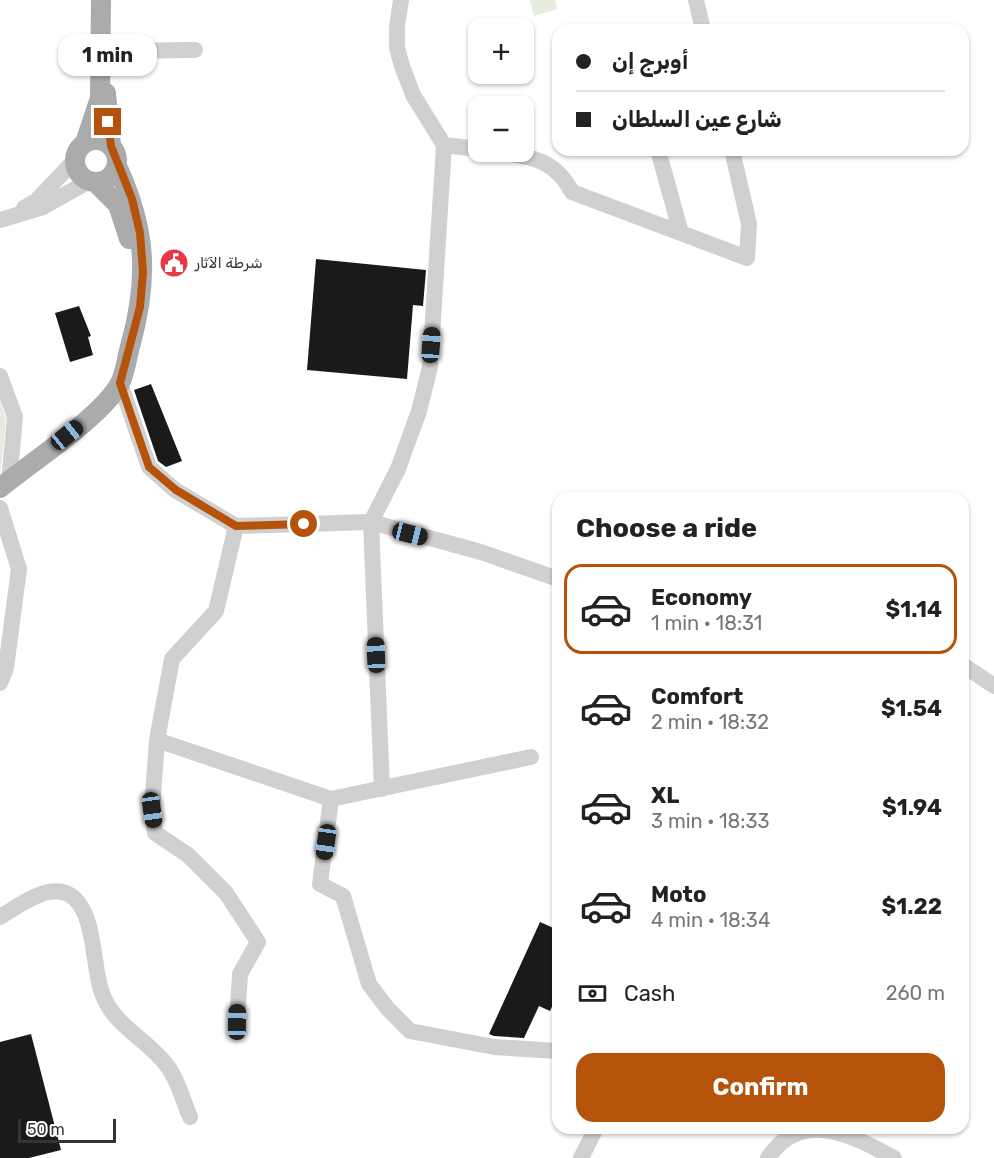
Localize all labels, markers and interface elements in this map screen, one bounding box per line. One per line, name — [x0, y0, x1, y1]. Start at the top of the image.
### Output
map controls — [468, 18, 534, 162]
button: + — [468, 18, 534, 84]
callout: 1 min — [58, 35, 158, 77]
text: 1 min — [82, 43, 133, 67]
text: أوبرج إن — [612, 48, 689, 75]
button: − — [468, 96, 534, 162]
text: شارع عين السلطان — [612, 106, 782, 133]
route end — [94, 108, 121, 135]
public building icon: شرطة الآثار — [158, 247, 190, 279]
place label: شرطة الآثار — [194, 254, 263, 272]
car — [421, 326, 441, 364]
car — [47, 417, 87, 453]
route start — [290, 510, 317, 537]
text: Choose a ride — [576, 512, 757, 544]
car — [390, 521, 430, 547]
icon: car — [579, 582, 633, 636]
text: Economy — [651, 584, 752, 611]
text: $1.14 — [886, 596, 942, 623]
text: 1 min · 18:31 — [651, 611, 762, 635]
car — [366, 637, 386, 673]
icon: car — [579, 681, 633, 735]
text: Comfort — [651, 683, 743, 710]
text: $1.54 — [881, 695, 942, 722]
text: 2 min · 18:32 — [651, 710, 769, 734]
icon: car — [579, 780, 633, 834]
text: XL — [651, 782, 679, 809]
car — [141, 791, 163, 829]
text: $1.94 — [882, 794, 942, 821]
text: 3 min · 18:33 — [651, 809, 770, 833]
car — [315, 823, 337, 861]
icon: car — [579, 879, 633, 933]
text: Moto — [651, 881, 706, 908]
text: $1.22 — [882, 893, 942, 920]
text: 4 min · 18:34 — [651, 908, 770, 932]
icon: cash — [576, 977, 609, 1010]
text: Cash — [624, 980, 675, 1007]
text: 260 m — [886, 981, 945, 1005]
car — [228, 1004, 246, 1040]
button: Confirm — [576, 1053, 945, 1122]
scale bar — [18, 1116, 116, 1144]
text: 50 m — [27, 1120, 65, 1139]

